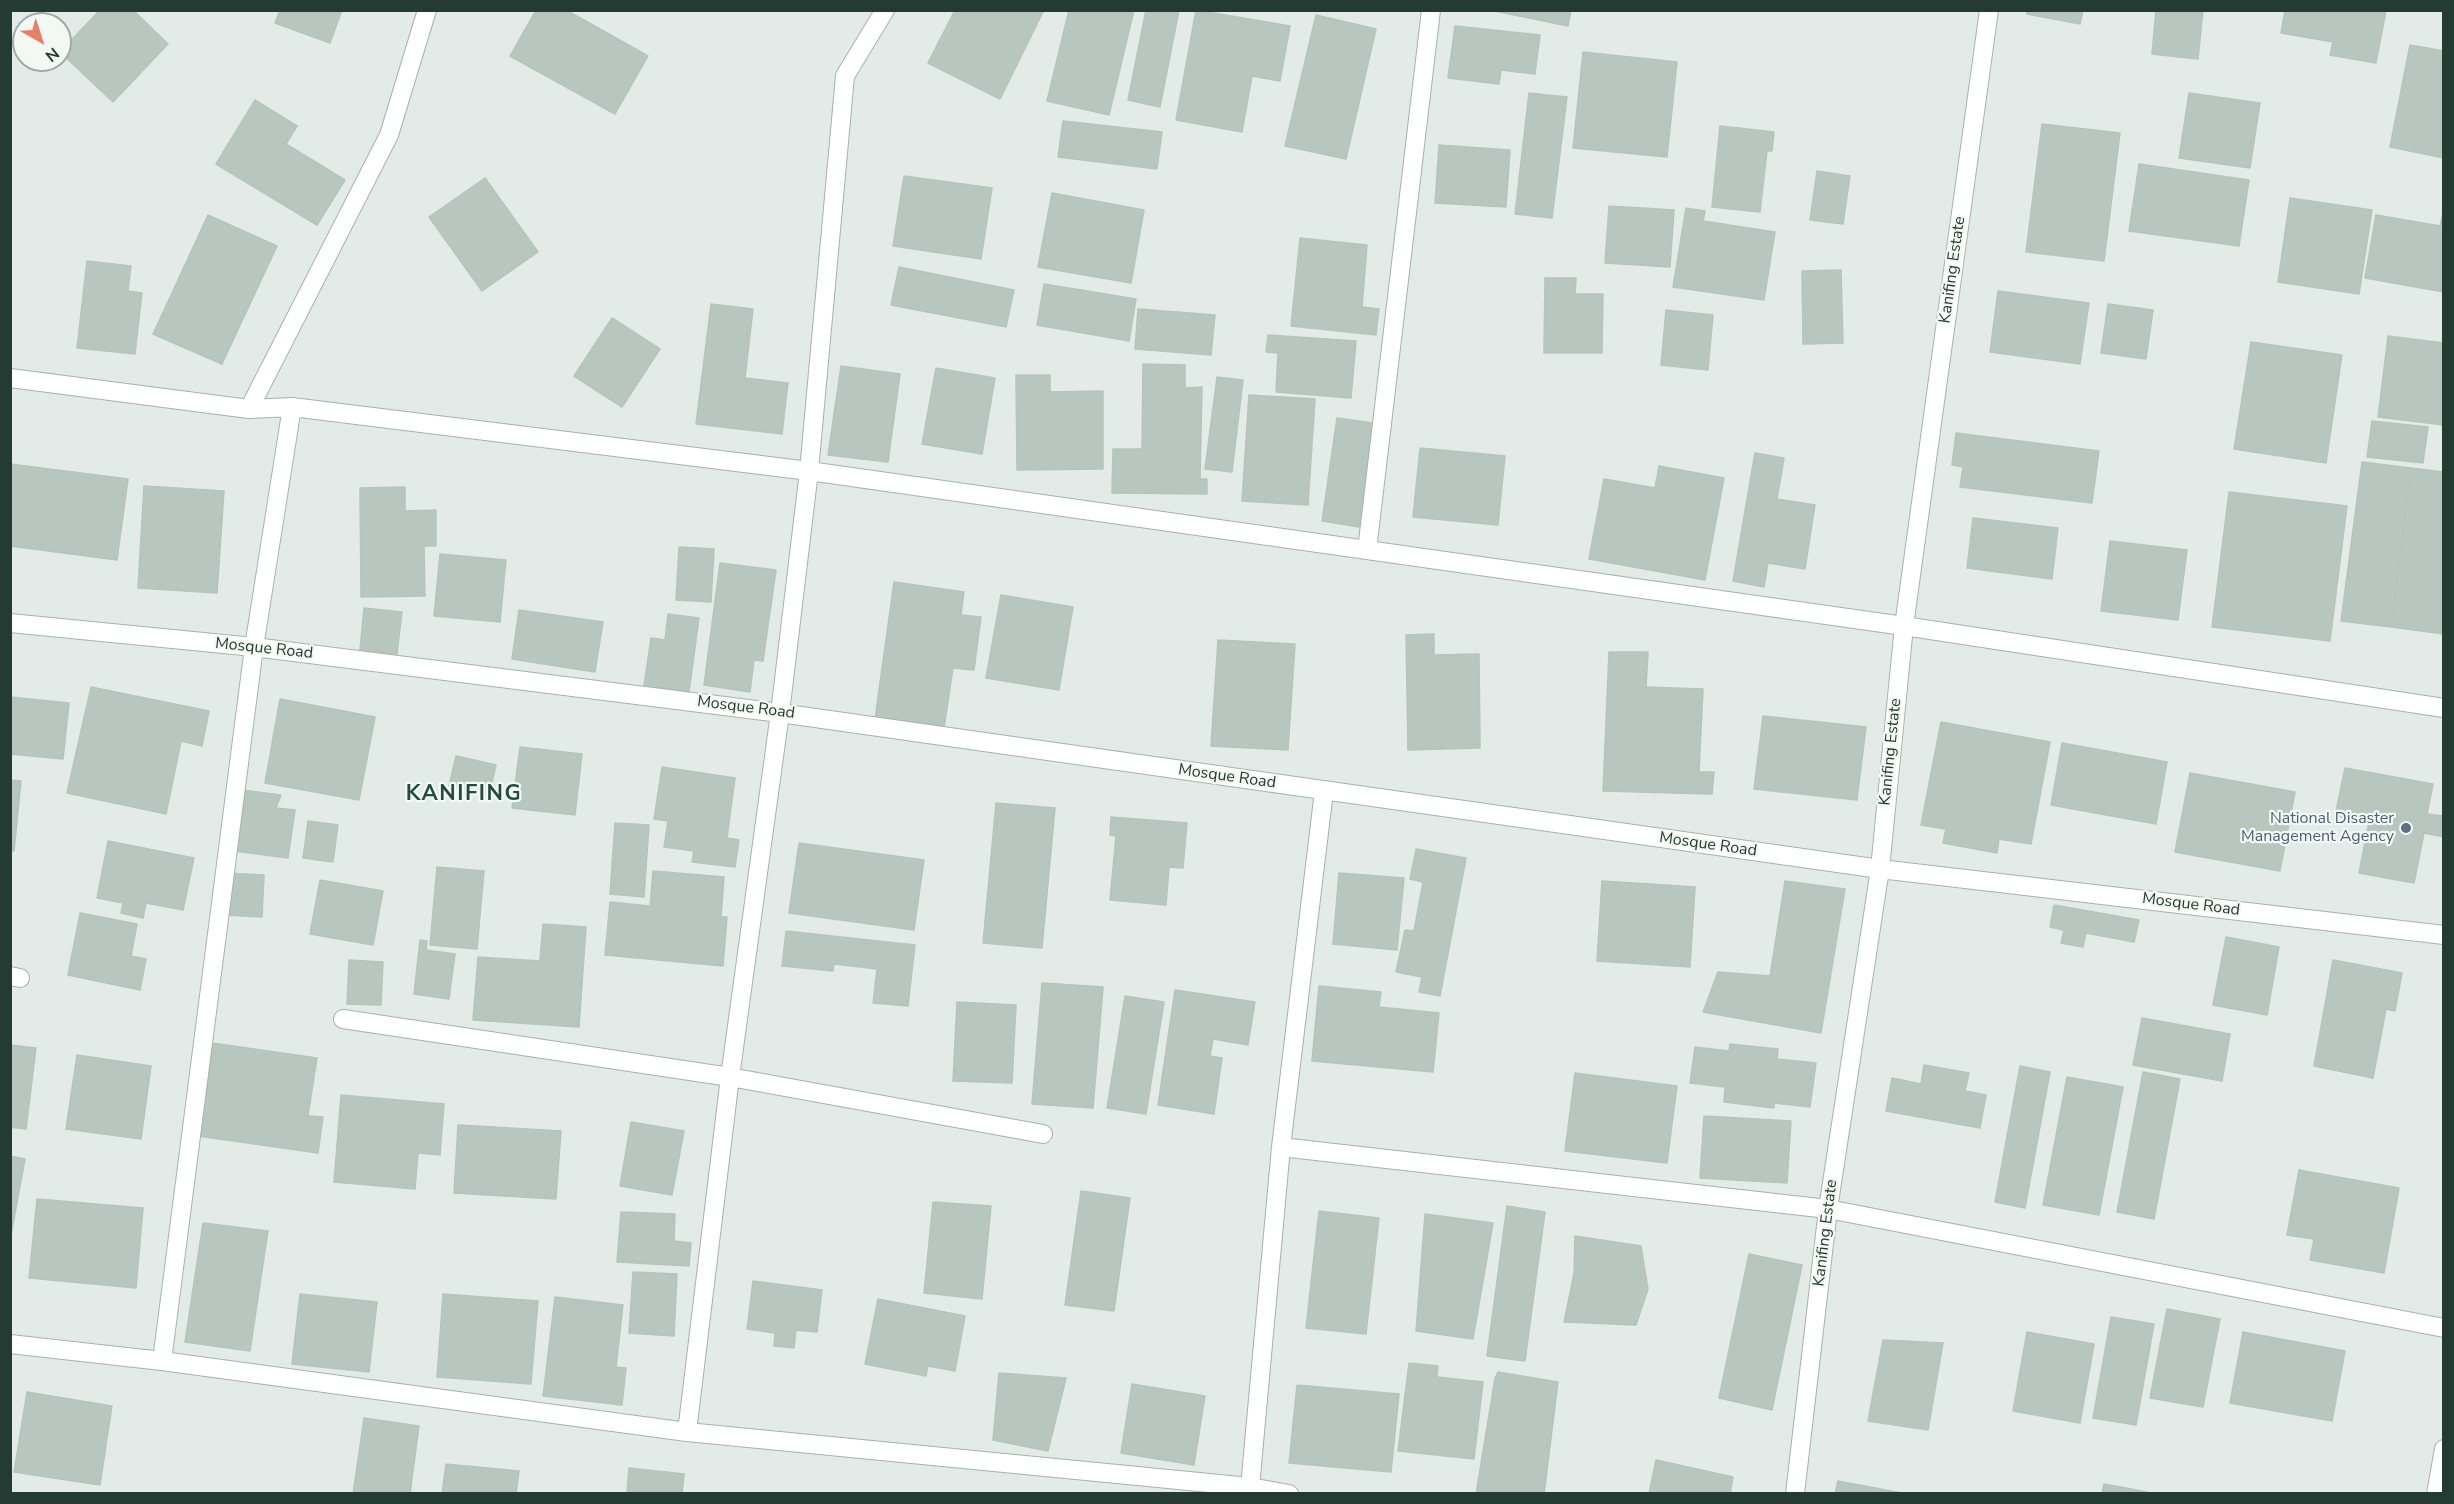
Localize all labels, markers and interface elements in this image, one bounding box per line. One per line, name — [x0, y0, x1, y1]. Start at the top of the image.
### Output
north arrow — [12, 12, 72, 72]
text: N — [40, 42, 64, 67]
street label: Kanifing Estate — [1936, 215, 1970, 325]
street label: Mosque Road — [214, 634, 314, 664]
street label: Mosque Road — [696, 692, 796, 724]
street label: Kanifing Estate — [1876, 697, 1906, 807]
street label: Mosque Road — [1177, 761, 1277, 793]
district label: KANIFING — [406, 782, 522, 808]
place label: National Disaster Management Agency — [2241, 809, 2394, 847]
marker: National Disaster Management Agency — [2399, 821, 2413, 835]
street label: Mosque Road — [1658, 829, 1758, 861]
street label: Mosque Road — [2141, 889, 2241, 921]
street label: Kanifing Estate — [1810, 1178, 1842, 1288]

